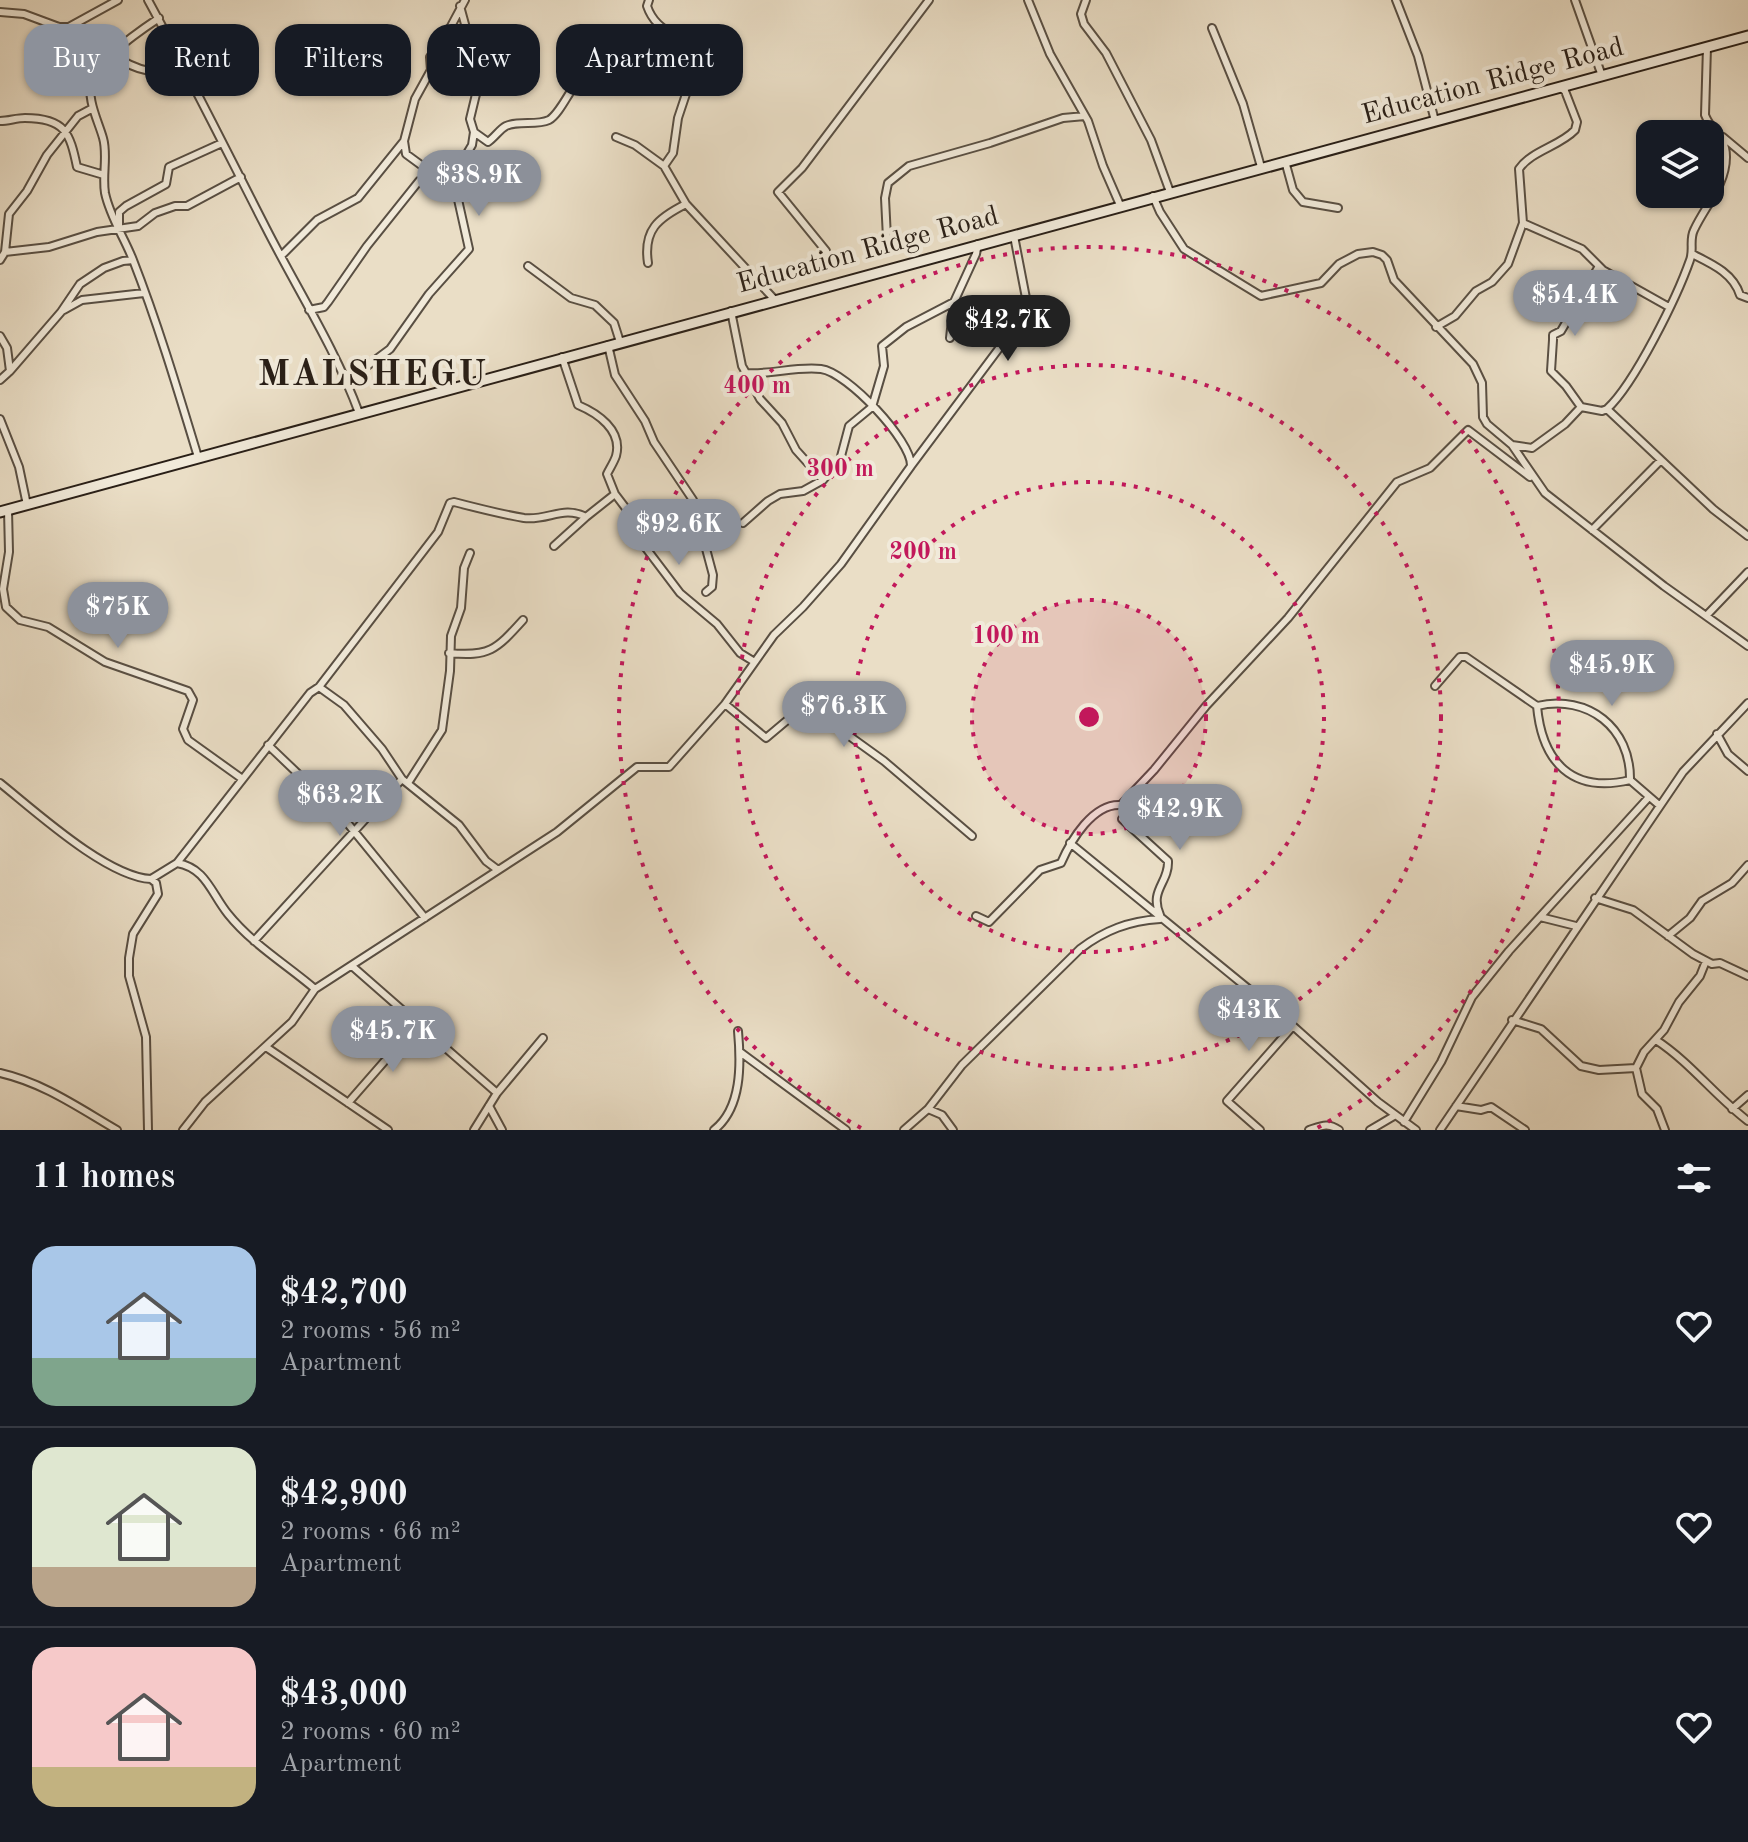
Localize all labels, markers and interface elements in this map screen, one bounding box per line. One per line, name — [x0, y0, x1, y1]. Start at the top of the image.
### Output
chip: Buy — [24, 24, 129, 96]
chip: Rent — [145, 24, 259, 96]
chip: Filters — [275, 24, 411, 96]
chip: New — [427, 24, 540, 96]
chip: Apartment — [556, 24, 743, 96]
street label: Education Ridge Road — [1359, 34, 1627, 130]
map controls — [1636, 120, 1724, 208]
button: layers — [1636, 120, 1724, 208]
pin: $38.9K — [414, 150, 544, 218]
text: $38.9K — [435, 163, 523, 189]
street label: Education Ridge Road — [734, 203, 1002, 299]
pin: $54.4K — [1510, 270, 1640, 338]
text: $54.4K — [1531, 283, 1619, 309]
pin: $42.7K — [943, 295, 1073, 363]
text: $42.7K — [964, 308, 1052, 334]
district label: MALSHEGU — [258, 358, 488, 394]
text: 400 m — [723, 375, 791, 399]
text: 300 m — [806, 458, 874, 482]
pin: $92.6K — [614, 499, 744, 567]
text: $92.6K — [635, 512, 723, 538]
text: 200 m — [889, 541, 957, 565]
pin: $75K — [71, 582, 165, 650]
text: $75K — [85, 595, 151, 621]
text: 100 m — [972, 625, 1040, 649]
pin: $45.9K — [1547, 640, 1677, 708]
text: $45.9K — [1568, 653, 1656, 679]
pin: $76.3K — [779, 681, 909, 749]
text: $76.3K — [800, 694, 888, 720]
centre of rings — [1075, 703, 1103, 731]
pin: $63.2K — [275, 770, 405, 838]
text: $63.2K — [296, 783, 384, 809]
pin: $42.9K — [1115, 784, 1245, 852]
text: $42.9K — [1136, 797, 1224, 823]
pin: $43K — [1202, 985, 1296, 1053]
text: $43K — [1216, 998, 1282, 1024]
pin: $45.7K — [328, 1006, 458, 1074]
text: $45.7K — [349, 1019, 437, 1045]
icon: filters — [1672, 1156, 1716, 1200]
text: 11 homes — [32, 1161, 175, 1195]
text: $42,700 — [280, 1277, 408, 1311]
icon: home — [96, 1278, 192, 1374]
icon: heart — [1672, 1304, 1716, 1348]
text: 2 rooms · 56 m² — [280, 1318, 461, 1344]
text: Apartment — [280, 1350, 402, 1376]
text: $42,900 — [280, 1478, 408, 1512]
icon: home — [96, 1479, 192, 1575]
icon: heart — [1672, 1505, 1716, 1549]
text: 2 rooms · 66 m² — [280, 1519, 461, 1545]
text: Apartment — [280, 1551, 402, 1577]
text: $43,000 — [280, 1678, 408, 1712]
icon: home — [96, 1679, 192, 1775]
icon: heart — [1672, 1705, 1716, 1749]
text: 2 rooms · 60 m² — [280, 1719, 461, 1745]
text: Apartment — [280, 1751, 402, 1777]

